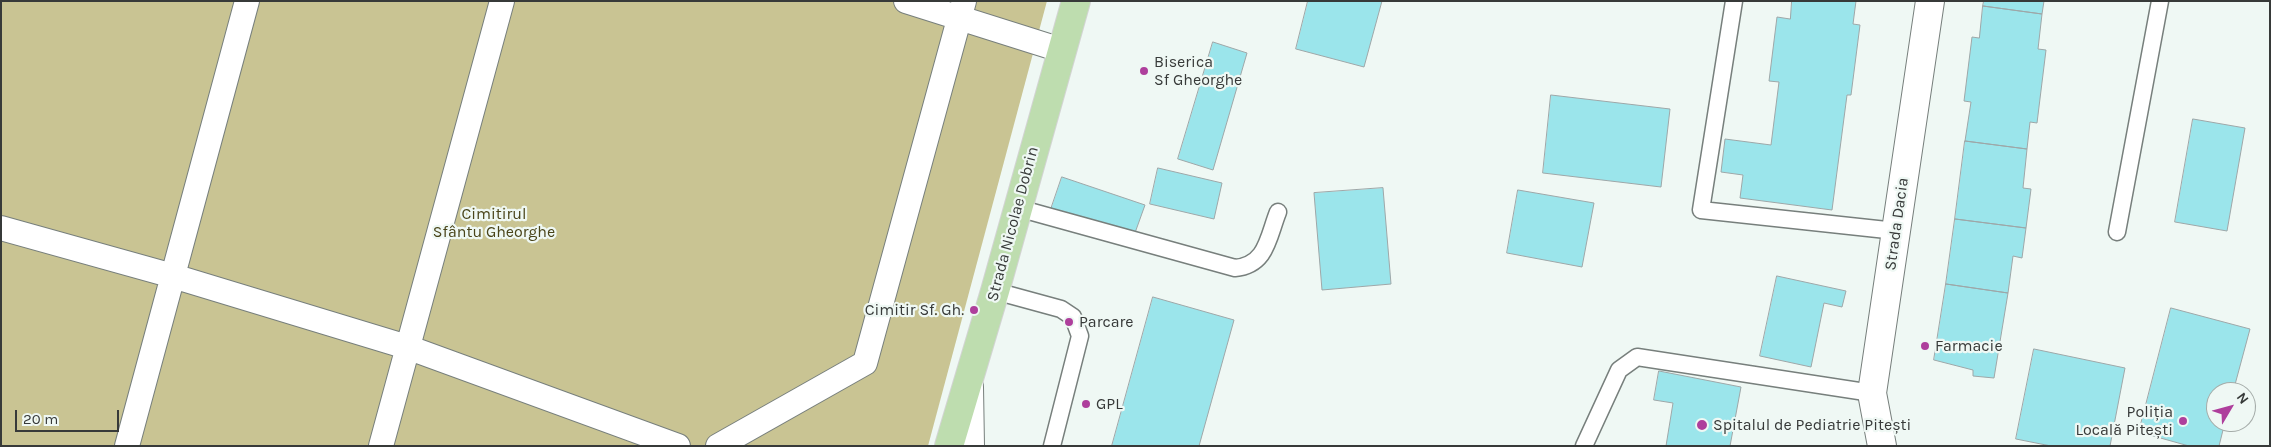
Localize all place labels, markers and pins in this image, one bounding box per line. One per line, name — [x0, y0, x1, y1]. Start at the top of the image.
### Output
place label: Biserica Sf Gheorghe — [1154, 52, 1242, 90]
marker: Biserica Sf Gheorghe — [1138, 65, 1150, 77]
place label: Cimitir Sf. Gh. — [865, 300, 964, 320]
marker: Cimitir Sf. Gh. — [968, 304, 980, 316]
place label: Parcare — [1079, 312, 1134, 332]
marker: Parcare — [1063, 316, 1075, 328]
place label: Farmacie — [1935, 336, 2003, 356]
marker: Farmacie — [1919, 340, 1931, 352]
place label: GPL — [1096, 394, 1123, 414]
marker: GPL — [1080, 398, 1092, 410]
place label: Poliția Locală Pitești — [2076, 402, 2173, 440]
place label: Spitalul de Pediatrie Pitești — [1713, 415, 1911, 435]
marker: Poliția Locală Pitești — [2177, 415, 2189, 427]
marker: Spitalul de Pediatrie Pitești — [1695, 418, 1709, 432]

